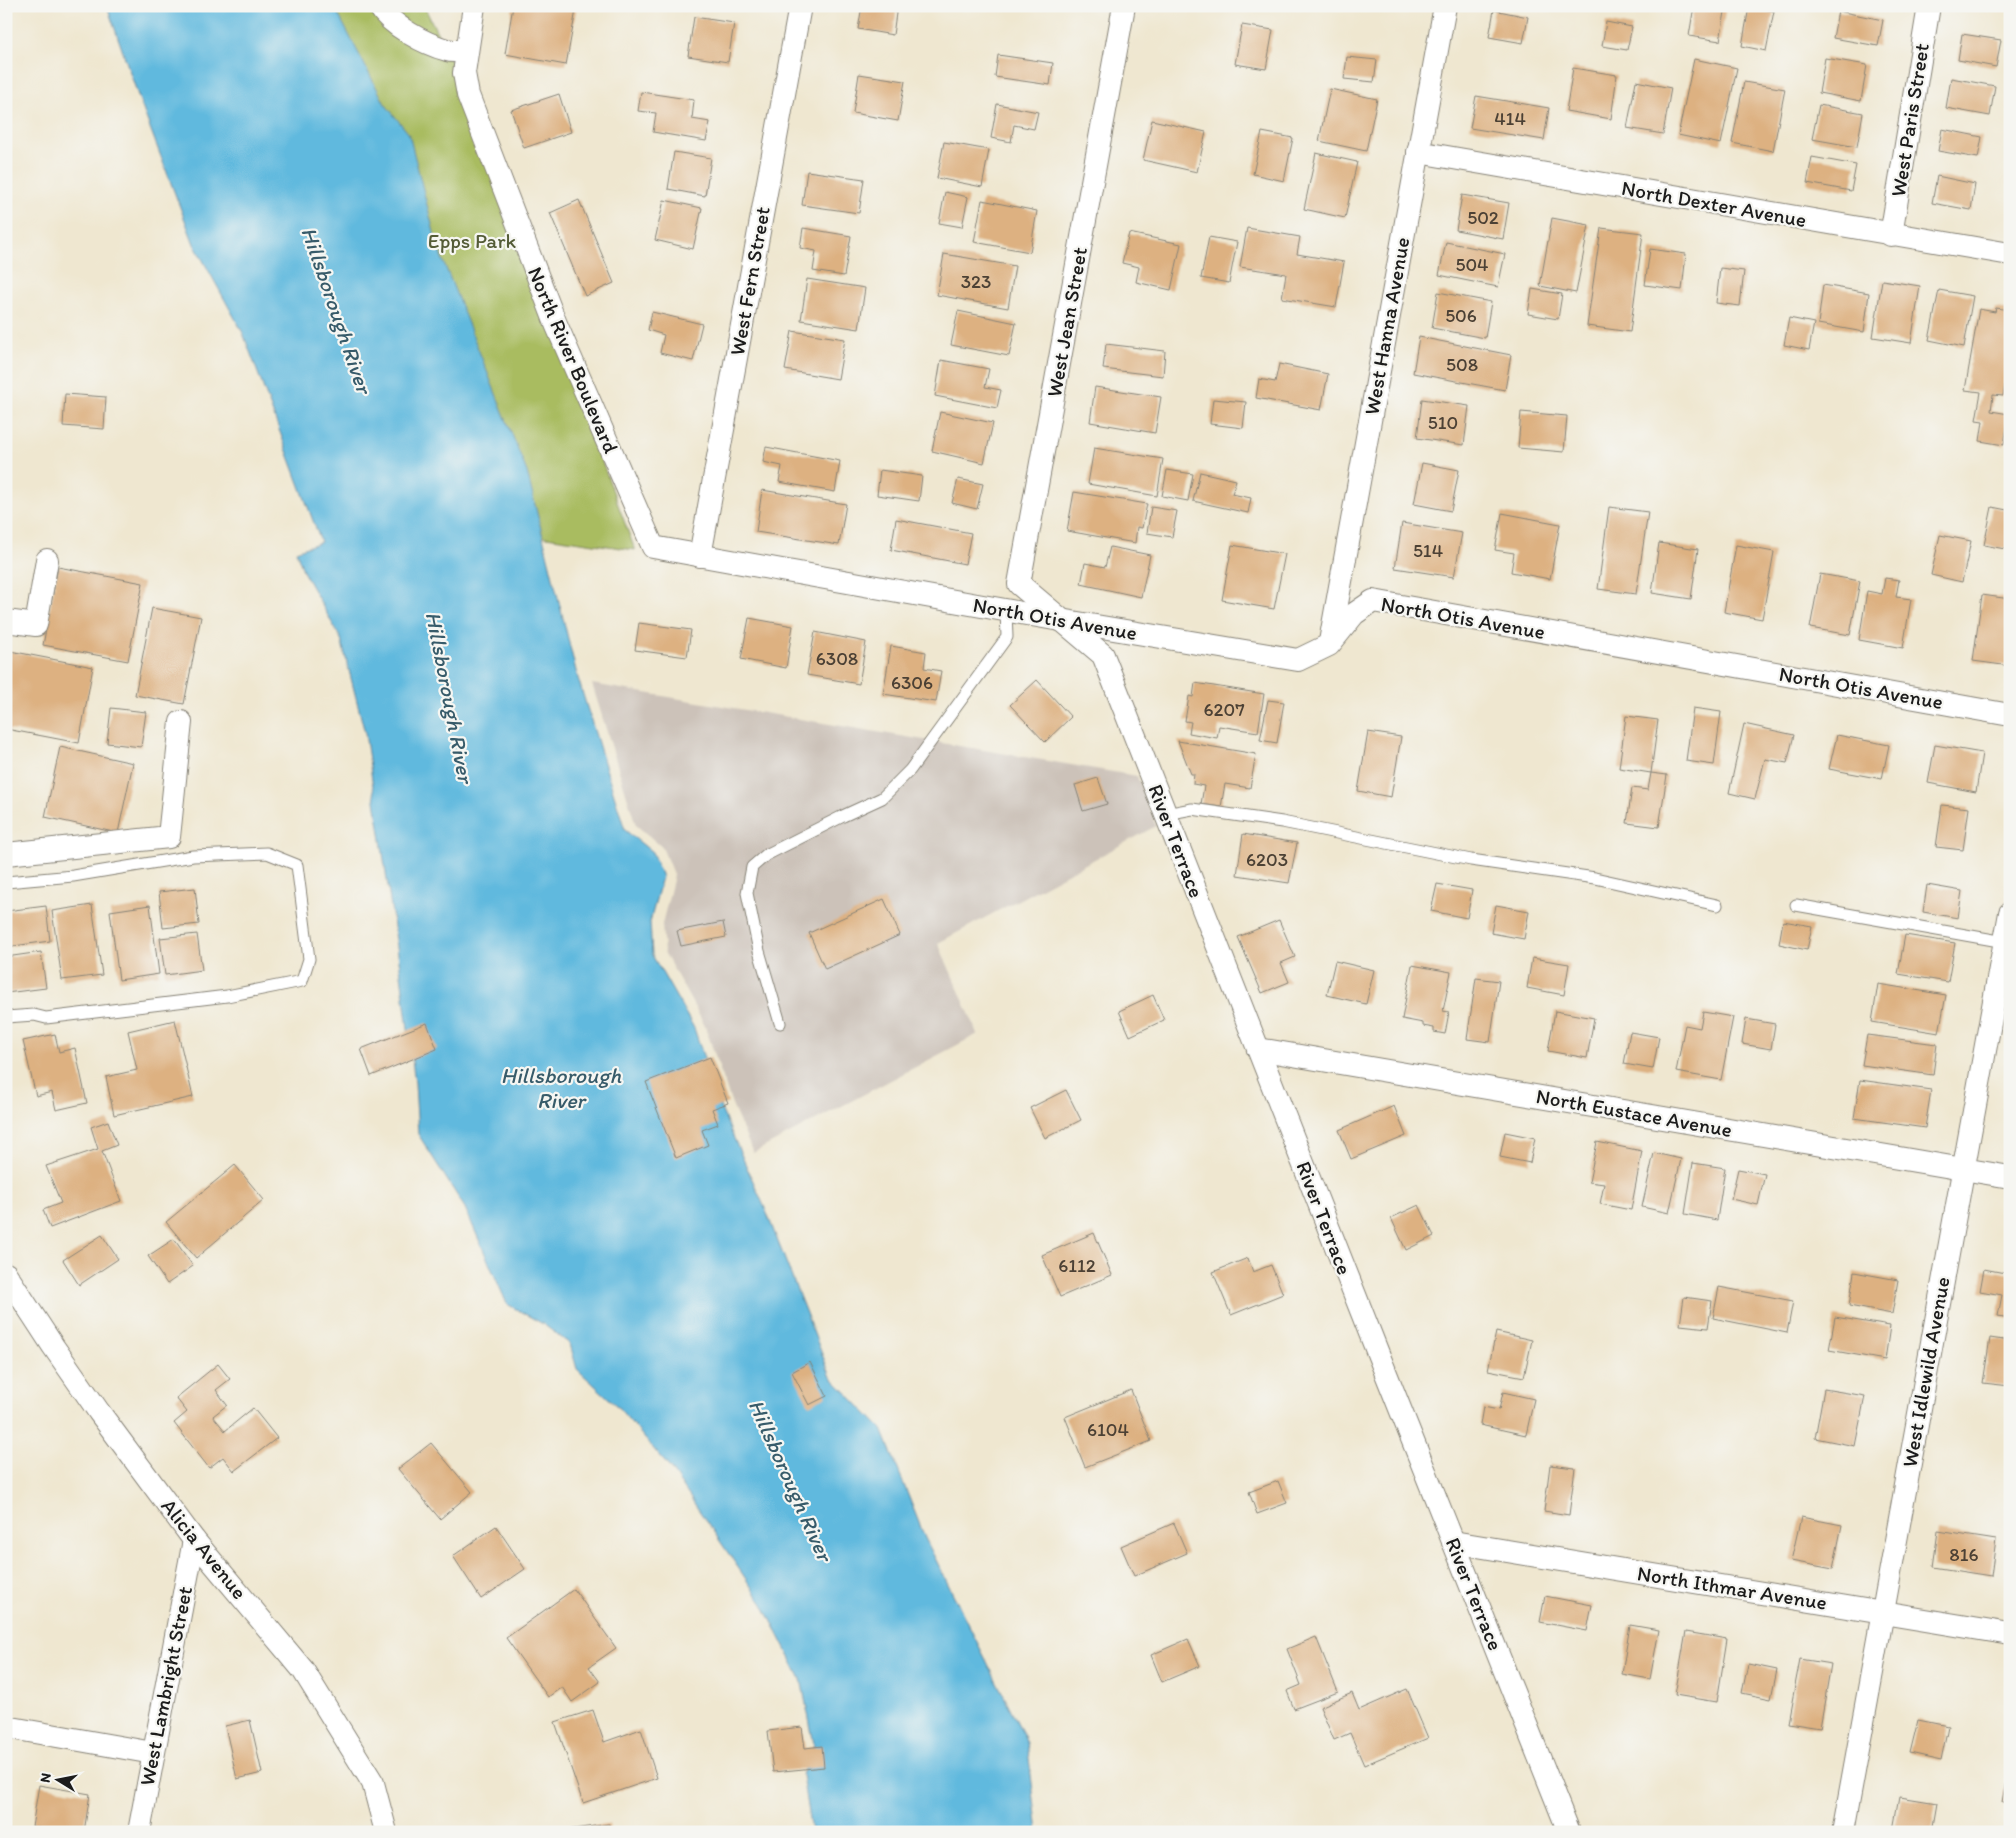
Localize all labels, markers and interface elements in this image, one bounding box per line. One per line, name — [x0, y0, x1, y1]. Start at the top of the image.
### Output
street label: West Paris Street — [1885, 41, 1934, 198]
house number: 414 — [1494, 107, 1526, 130]
street label: North Dexter Avenue — [1620, 175, 1809, 232]
street label: West Fern Street — [724, 204, 775, 357]
house number: 502 — [1467, 206, 1499, 229]
water label: Hillsborough River — [295, 224, 378, 399]
park label: Epps Park — [428, 228, 517, 253]
street label: West Hanna Avenue — [1359, 235, 1414, 417]
street label: West Jean Street — [1041, 245, 1092, 399]
house number: 504 — [1455, 253, 1489, 276]
street label: North River Boulevard — [523, 263, 624, 457]
house number: 323 — [961, 270, 991, 293]
house number: 506 — [1445, 304, 1477, 327]
house number: 508 — [1446, 353, 1478, 376]
house number: 510 — [1428, 411, 1458, 434]
house number: 514 — [1413, 539, 1443, 562]
street label: North Otis Avenue — [1379, 591, 1547, 644]
street label: North Otis Avenue — [971, 592, 1139, 645]
water label: Hillsborough River — [420, 609, 480, 787]
house number: 6308 — [816, 647, 858, 670]
street label: North Otis Avenue — [1777, 661, 1945, 714]
house number: 6306 — [891, 671, 933, 694]
house number: 6207 — [1203, 698, 1245, 721]
street label: River Terrace — [1143, 781, 1210, 901]
house number: 6203 — [1246, 848, 1288, 871]
water label: Hillsborough River — [501, 1062, 621, 1114]
street label: North Eustace Avenue — [1534, 1083, 1734, 1142]
street label: River Terrace — [1291, 1158, 1358, 1278]
house number: 6112 — [1058, 1254, 1096, 1277]
street label: West Idlewild Avenue — [1896, 1275, 1955, 1469]
water label: Hillsborough River — [743, 1395, 839, 1567]
house number: 6104 — [1087, 1418, 1129, 1441]
street label: Alicia Avenue — [156, 1493, 252, 1604]
street label: River Terrace — [1440, 1534, 1508, 1654]
house number: 816 — [1949, 1543, 1979, 1566]
street label: North Ithmar Avenue — [1635, 1560, 1829, 1615]
street label: West Lambright Street — [134, 1584, 197, 1788]
north arrow — [32, 1756, 82, 1806]
text: N — [36, 1772, 55, 1784]

